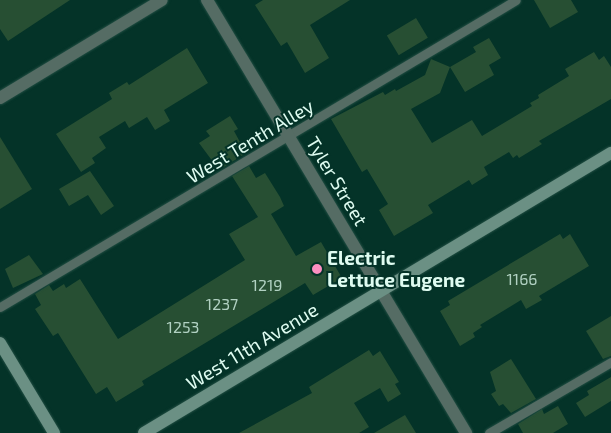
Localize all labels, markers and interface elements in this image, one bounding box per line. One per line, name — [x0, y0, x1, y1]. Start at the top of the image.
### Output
street label: West Tenth Alley — [182, 94, 318, 188]
street label: Tyler Street — [301, 132, 373, 230]
place label: Electric Lettuce Eugene — [327, 247, 465, 291]
marker: Electric Lettuce Eugene — [311, 263, 323, 275]
house number: 1166 — [506, 269, 538, 289]
house number: 1219 — [252, 275, 282, 295]
house number: 1237 — [206, 294, 238, 314]
street label: West 11th Avenue — [182, 298, 322, 394]
house number: 1253 — [167, 317, 199, 337]

